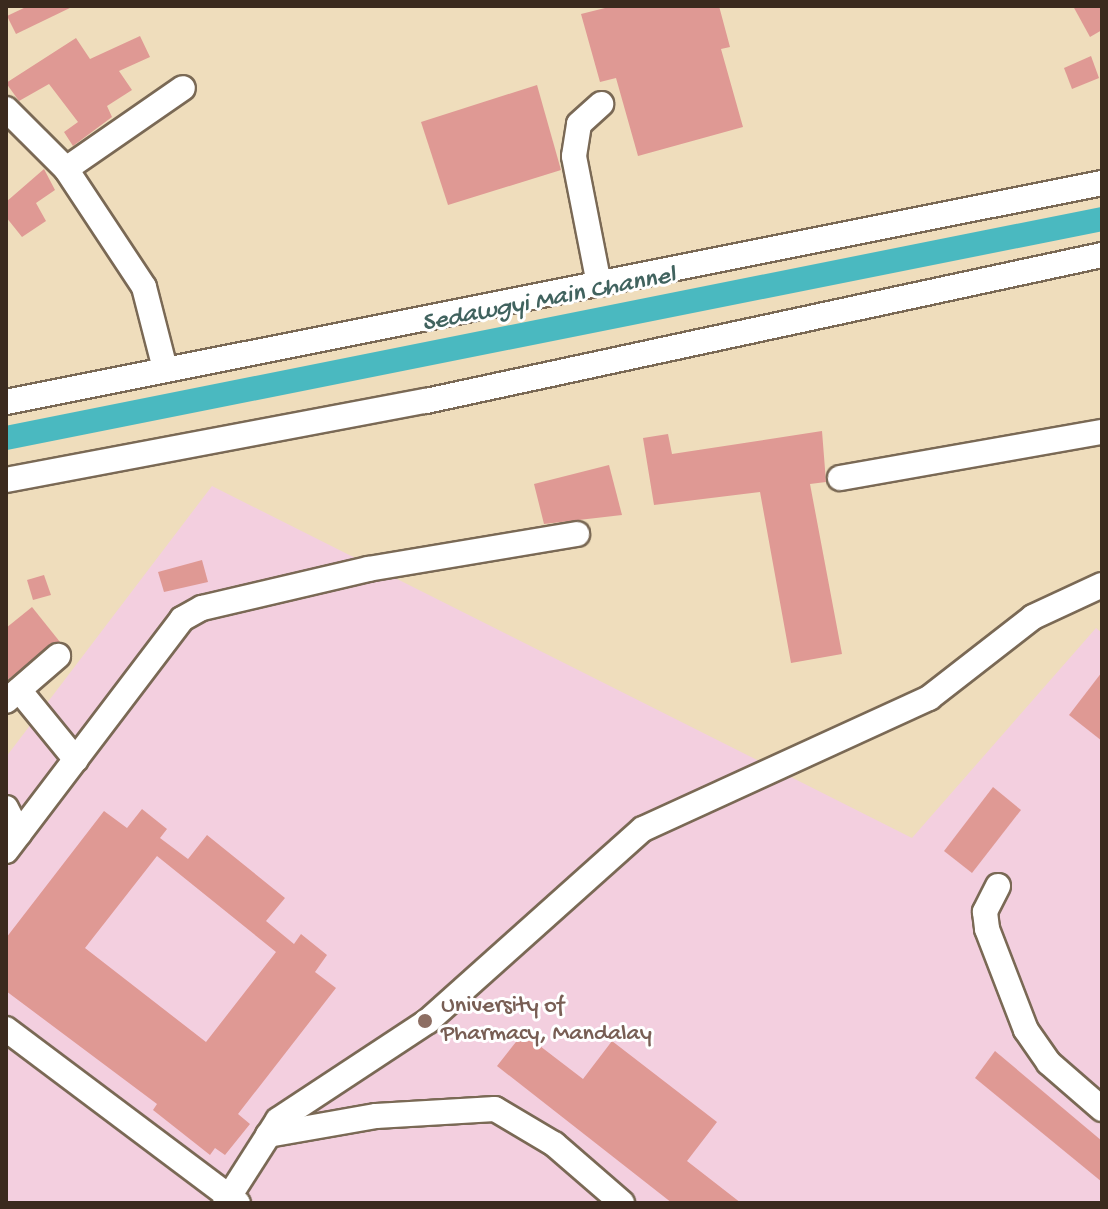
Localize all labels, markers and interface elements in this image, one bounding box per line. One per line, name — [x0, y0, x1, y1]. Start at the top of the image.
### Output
water label: Sedawgyi Main Channel — [420, 261, 678, 341]
place label: University of Pharmacy, Mandalay — [441, 993, 652, 1049]
marker: University of Pharmacy, Mandalay — [416, 1012, 434, 1030]

